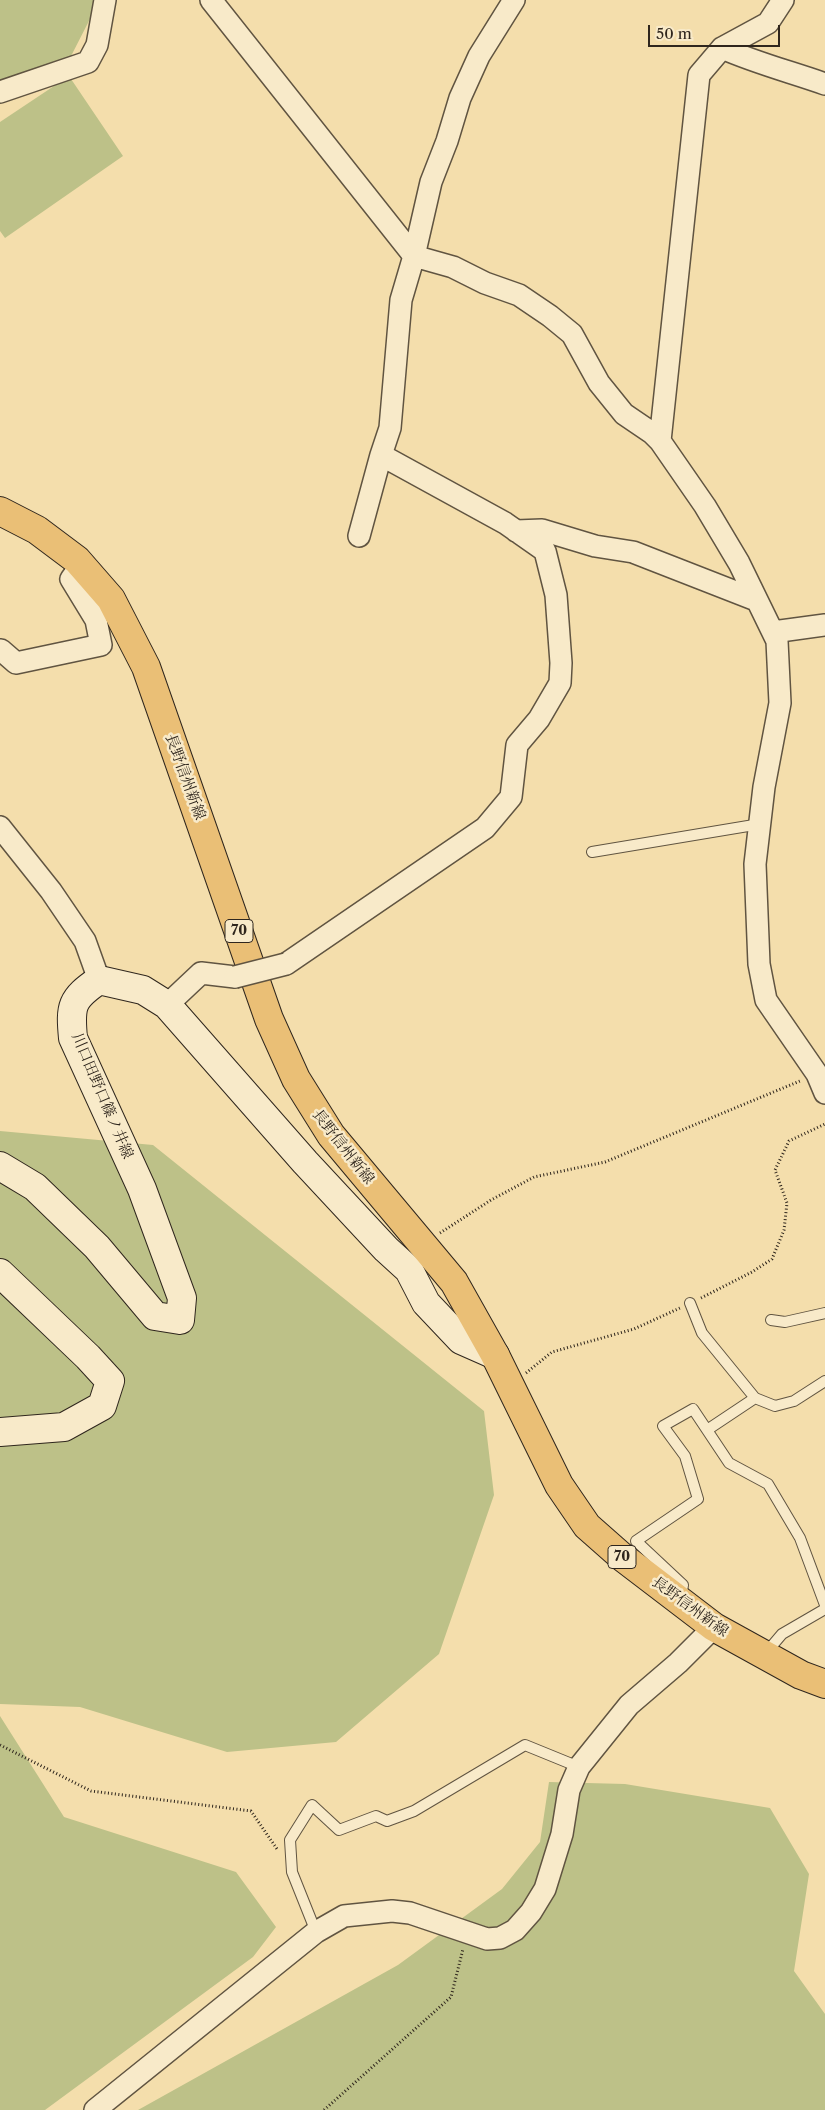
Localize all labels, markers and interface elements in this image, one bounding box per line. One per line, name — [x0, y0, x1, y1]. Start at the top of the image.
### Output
scale bar — [650, 15, 782, 47]
text: 50 m — [656, 24, 692, 43]
street label: 長野信州新線 — [161, 732, 209, 822]
road number: 70 — [225, 919, 253, 942]
street label: 川口田野口篠ノ井線 — [67, 1030, 137, 1162]
street label: 長野信州新線 — [308, 1106, 378, 1188]
road number: 70 — [608, 1545, 636, 1568]
street label: 長野信州新線 — [648, 1573, 732, 1641]

